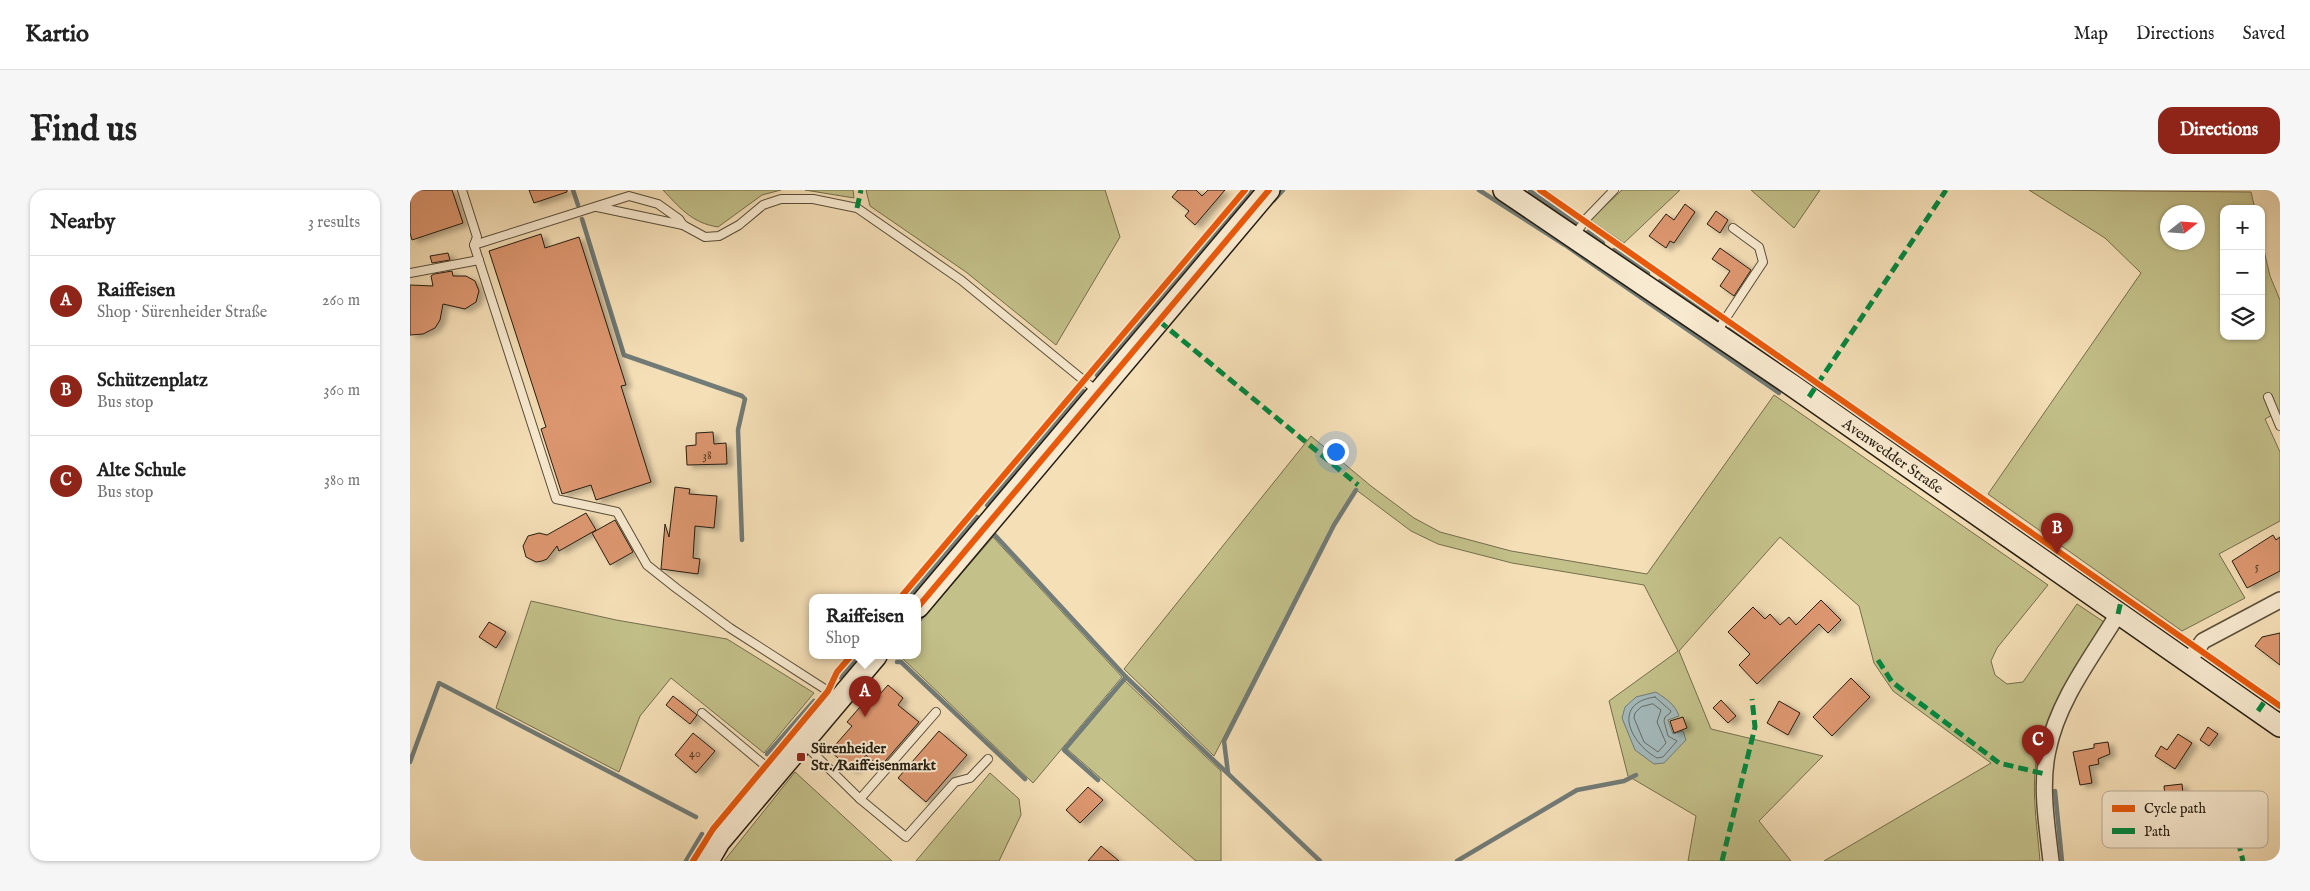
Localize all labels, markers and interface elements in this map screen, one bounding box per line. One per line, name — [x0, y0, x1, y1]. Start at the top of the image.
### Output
text: Kartio — [25, 19, 89, 50]
text: Map — [2074, 23, 2108, 46]
text: Directions — [2136, 23, 2214, 46]
text: Saved — [2242, 23, 2285, 46]
button: Directions — [2158, 107, 2280, 154]
text: Find us — [30, 108, 137, 153]
north arrow — [2160, 205, 2205, 250]
map controls — [2220, 205, 2265, 340]
button: + — [2220, 205, 2265, 250]
text: Nearby — [50, 209, 115, 236]
text: 3 results — [308, 213, 360, 233]
button: − — [2220, 250, 2265, 295]
text: Raiffeisen — [97, 279, 175, 303]
text: A — [61, 291, 71, 311]
text: 260 m — [322, 291, 360, 311]
button: layers — [2220, 295, 2265, 340]
text: Shop · Sürenheider Straße — [97, 303, 267, 323]
text: Schützenplatz — [97, 369, 208, 393]
text: B — [61, 381, 71, 401]
text: 360 m — [324, 381, 360, 401]
text: Bus stop — [97, 393, 153, 413]
street label: Avenwedder Straße — [1838, 413, 1947, 498]
your location — [1323, 439, 1349, 465]
house number: 38 — [702, 448, 712, 463]
text: Alte Schule — [97, 459, 186, 483]
text: C — [60, 471, 72, 491]
text: 380 m — [324, 471, 360, 491]
text: Bus stop — [97, 483, 153, 503]
pin: B — [2041, 513, 2073, 554]
house number: 5 — [2255, 559, 2260, 574]
popup — [809, 594, 921, 659]
text: Raiffeisen — [826, 605, 904, 629]
text: Shop — [826, 629, 860, 649]
pin: A — [849, 676, 881, 717]
pin: C — [2022, 725, 2054, 766]
place label: Sürenheider Str./Raiffeisenmarkt — [811, 739, 937, 775]
house number: 40 — [689, 746, 701, 761]
marker: Sürenheider Str./Raiffeisenmarkt — [795, 751, 807, 763]
legend — [2102, 791, 2268, 848]
text: Cycle path — [2144, 800, 2206, 818]
text: Path — [2144, 823, 2171, 841]

